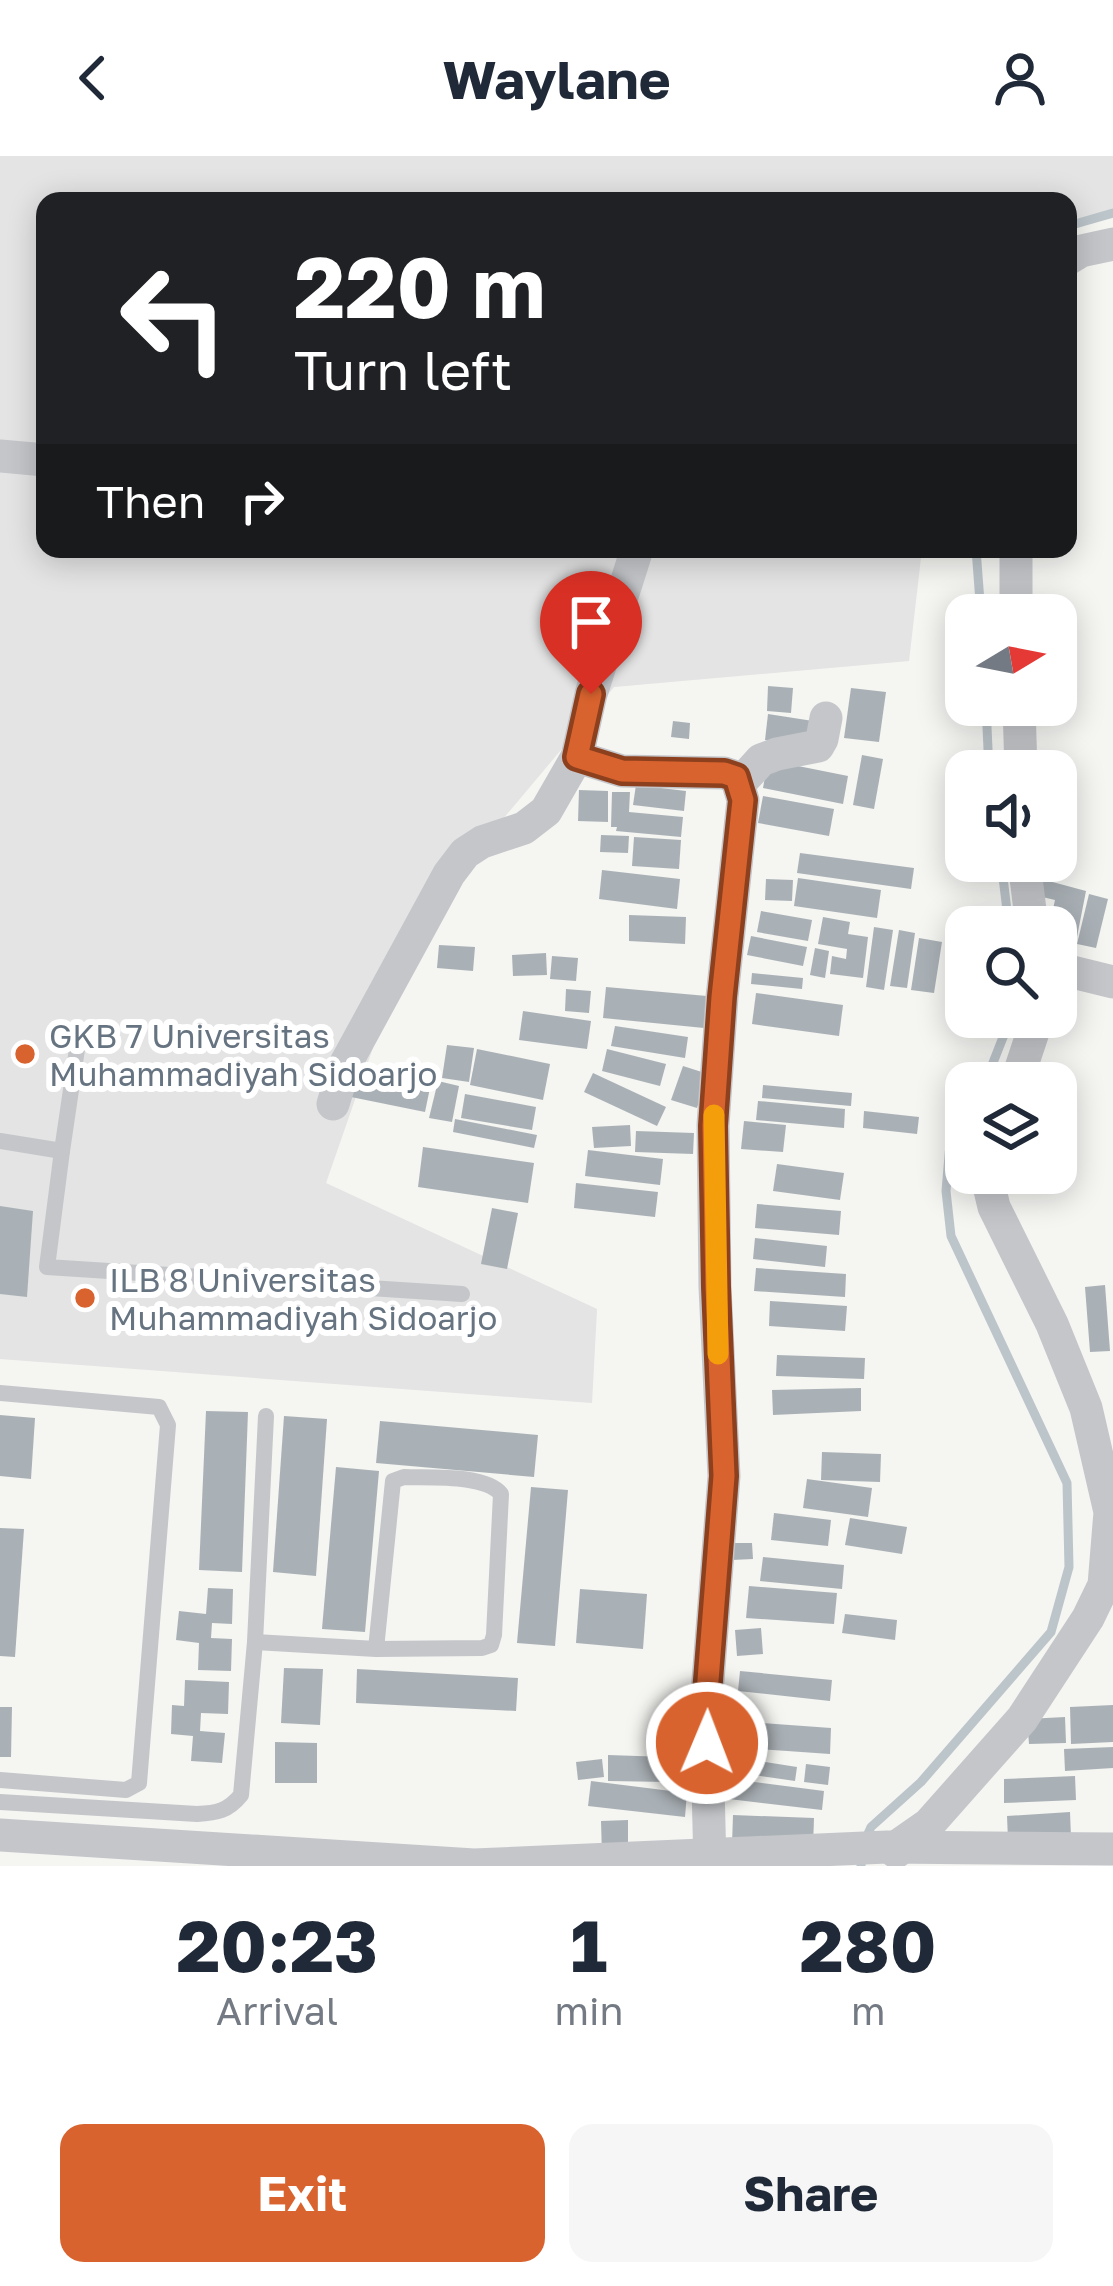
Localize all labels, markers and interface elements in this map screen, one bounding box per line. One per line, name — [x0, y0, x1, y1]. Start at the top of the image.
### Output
icon: back — [60, 45, 126, 111]
icon: person — [987, 45, 1053, 111]
text: Waylane — [442, 46, 671, 111]
text: 220 m — [294, 236, 546, 336]
icon: left — [96, 240, 252, 396]
text: Turn left — [294, 337, 512, 402]
icon: right — [229, 468, 295, 534]
text: Then — [96, 474, 205, 528]
pin — [540, 571, 642, 694]
icon: arrive — [558, 589, 624, 655]
north arrow — [945, 594, 1077, 726]
map controls — [945, 594, 1077, 1194]
button: sound — [945, 750, 1077, 882]
button: search — [945, 906, 1077, 1038]
place label: GKB 7 Universitas Muhammadiyah Sidoarjo — [49, 1016, 437, 1093]
marker: GKB 7 Universitas Muhammadiyah Sidoarjo — [12, 1041, 38, 1067]
button: layers — [945, 1062, 1077, 1194]
place label: ILB 8 Universitas Muhammadiyah Sidoarjo — [109, 1260, 497, 1337]
marker: ILB 8 Universitas Muhammadiyah Sidoarjo — [72, 1285, 98, 1311]
position arrow — [644, 1680, 770, 1806]
text: 20:23 — [176, 1901, 378, 1988]
text: 1 — [570, 1901, 607, 1988]
text: 280 — [800, 1901, 937, 1988]
text: Arrival — [216, 1987, 338, 2034]
text: min — [554, 1987, 623, 2034]
text: m — [851, 1987, 885, 2034]
button: Exit — [60, 2124, 545, 2262]
button: Share — [569, 2124, 1053, 2262]

